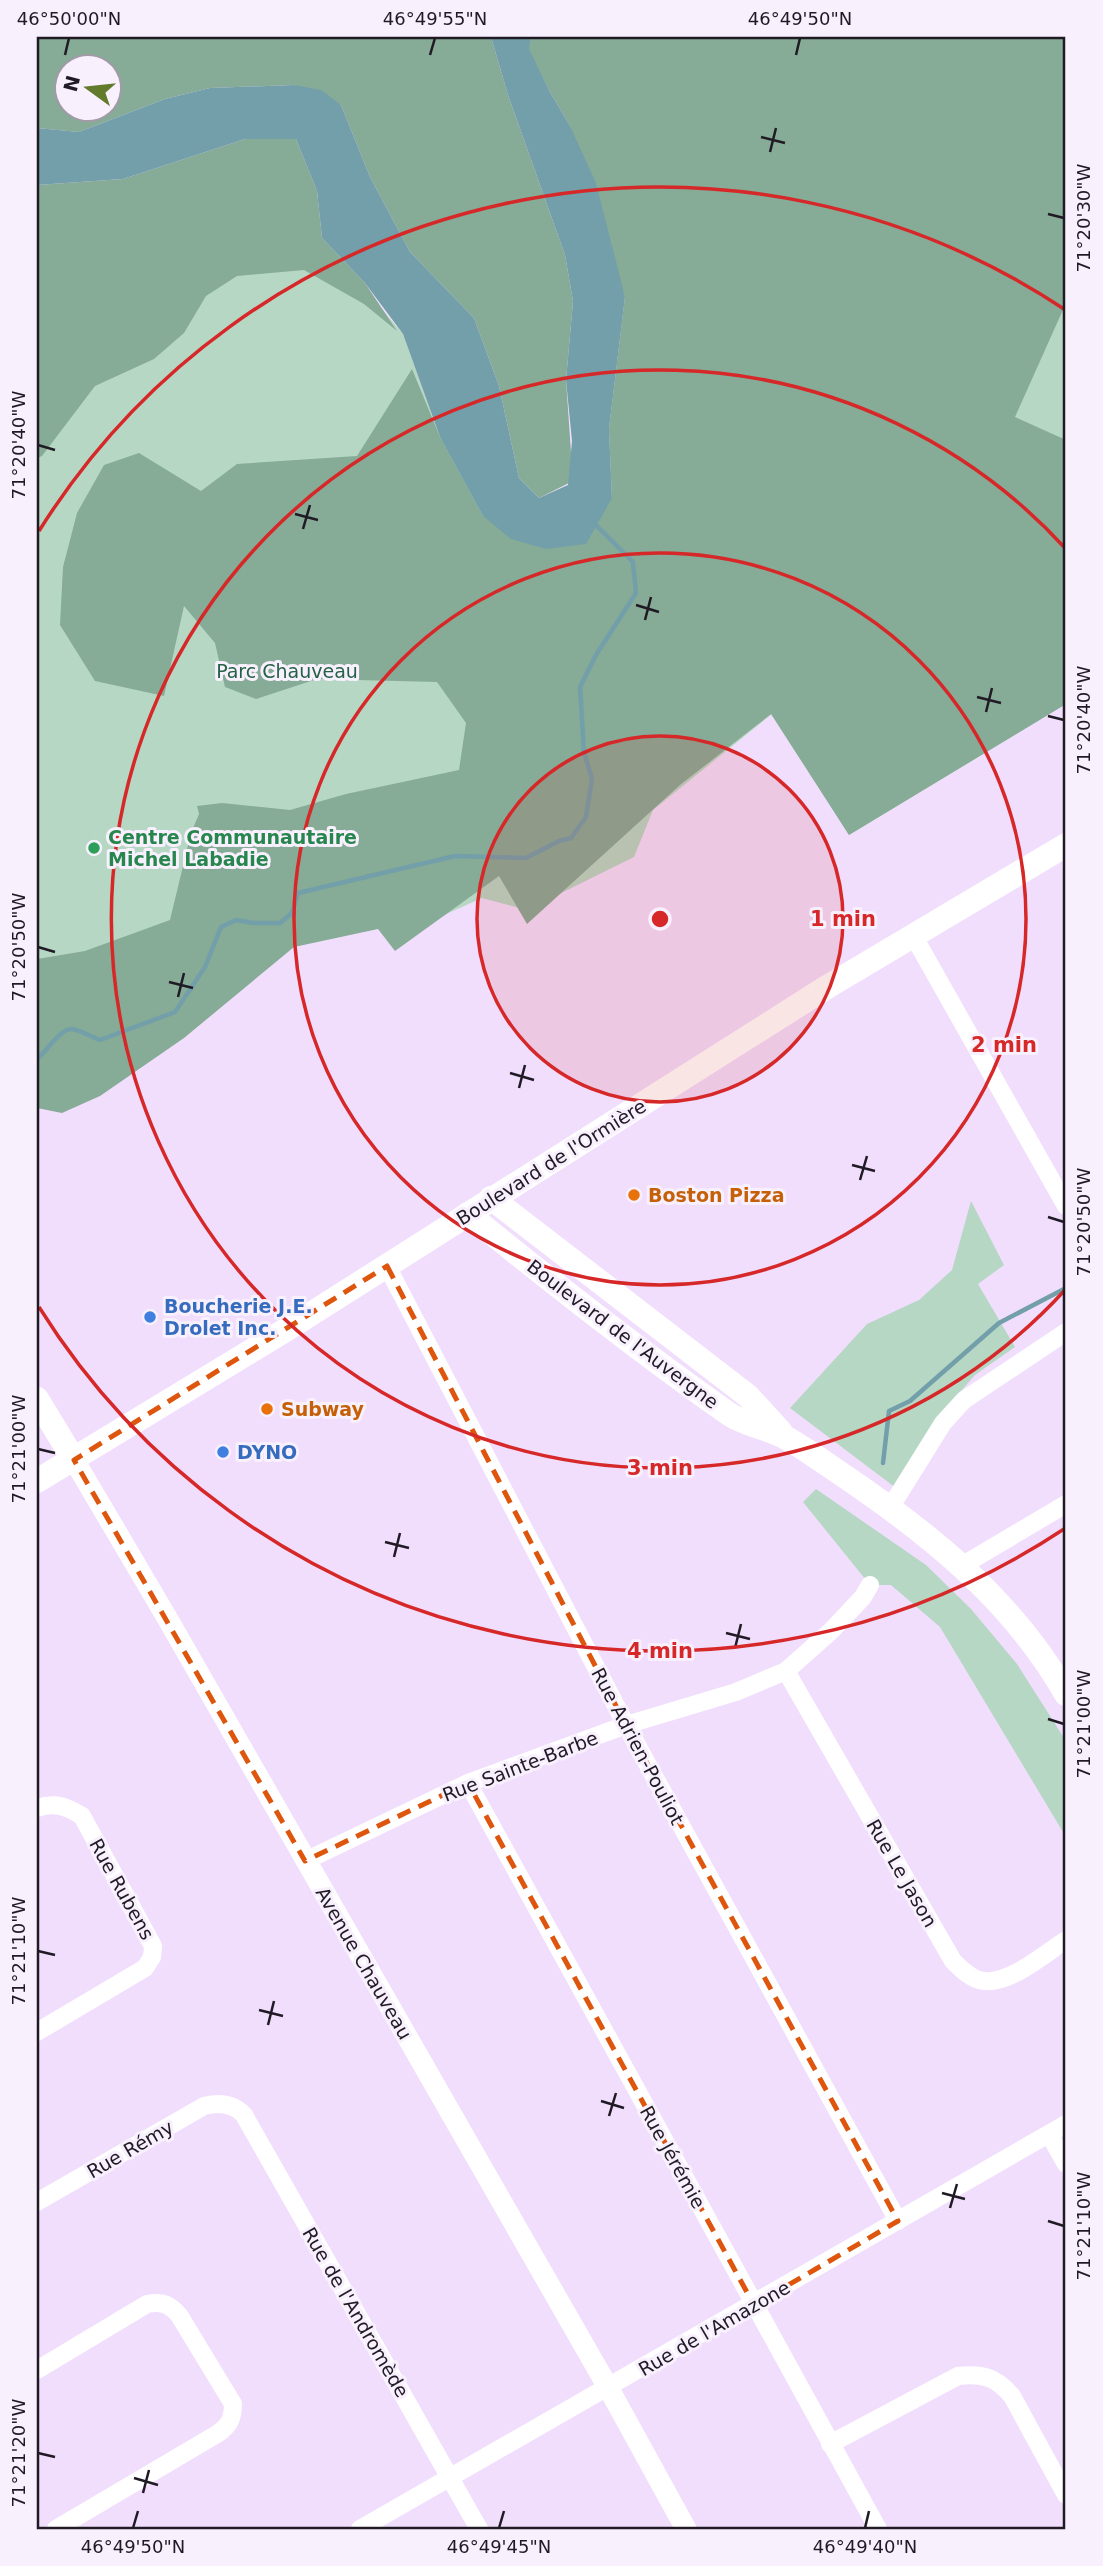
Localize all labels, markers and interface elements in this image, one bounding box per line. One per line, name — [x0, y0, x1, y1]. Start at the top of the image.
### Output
text: 46°50'00"N — [17, 8, 121, 29]
text: 46°49'55"N — [383, 8, 487, 29]
text: 46°49'50"N — [748, 8, 852, 29]
north arrow — [52, 52, 122, 122]
text: N — [59, 73, 84, 94]
text: 71°20'30"W — [1073, 163, 1094, 272]
text: 71°20'40"W — [8, 390, 29, 499]
park label: Parc Chauveau — [216, 660, 358, 682]
text: 71°20'40"W — [1073, 665, 1094, 774]
place label: Centre Communautaire Michel Labadie — [108, 826, 357, 870]
marker: Centre Communautaire Michel Labadie — [86, 840, 102, 856]
text: 71°20'50"W — [8, 892, 29, 1001]
centre of rings — [648, 907, 672, 931]
text: 1 min — [810, 907, 876, 931]
text: 2 min — [971, 1033, 1037, 1057]
street label: Boulevard de l'Ormière — [452, 1095, 650, 1229]
text: 71°20'50"W — [1073, 1167, 1094, 1276]
place label: Boston Pizza — [648, 1184, 785, 1206]
marker: Boston Pizza — [626, 1187, 642, 1203]
street label: Boulevard de l'Auvergne — [523, 1255, 723, 1413]
place label: Boucherie J.E. Drolet Inc. — [164, 1295, 313, 1339]
marker: Boucherie J.E. Drolet Inc. — [142, 1309, 158, 1325]
text: 71°21'00"W — [8, 1394, 29, 1503]
place label: Subway — [281, 1398, 365, 1420]
marker: Subway — [259, 1401, 275, 1417]
place label: DYNO — [237, 1441, 297, 1463]
marker: DYNO — [215, 1444, 231, 1460]
text: 3 min — [627, 1456, 693, 1480]
text: 4 min — [627, 1639, 693, 1663]
street label: Rue Adrien-Pouliot — [587, 1664, 689, 1828]
text: 71°21'00"W — [1073, 1669, 1094, 1778]
street label: Rue Sainte-Barbe — [439, 1726, 601, 1806]
street label: Rue Le Jason — [862, 1815, 942, 1931]
street label: Rue Rubens — [85, 1835, 159, 1943]
street label: Avenue Chauveau — [311, 1883, 417, 2043]
text: 71°21'10"W — [8, 1896, 29, 2005]
street label: Rue Jérémie — [636, 2102, 710, 2212]
street label: Rue Rémy — [83, 2115, 177, 2183]
text: 71°21'10"W — [1073, 2171, 1094, 2280]
street label: Rue de l'Andromède — [298, 2223, 414, 2401]
street label: Rue de l'Amazone — [635, 2276, 793, 2380]
text: 71°21'20"W — [8, 2398, 29, 2507]
text: 46°49'50"N — [81, 2536, 185, 2557]
text: 46°49'45"N — [447, 2536, 551, 2557]
text: 46°49'40"N — [813, 2536, 917, 2557]

